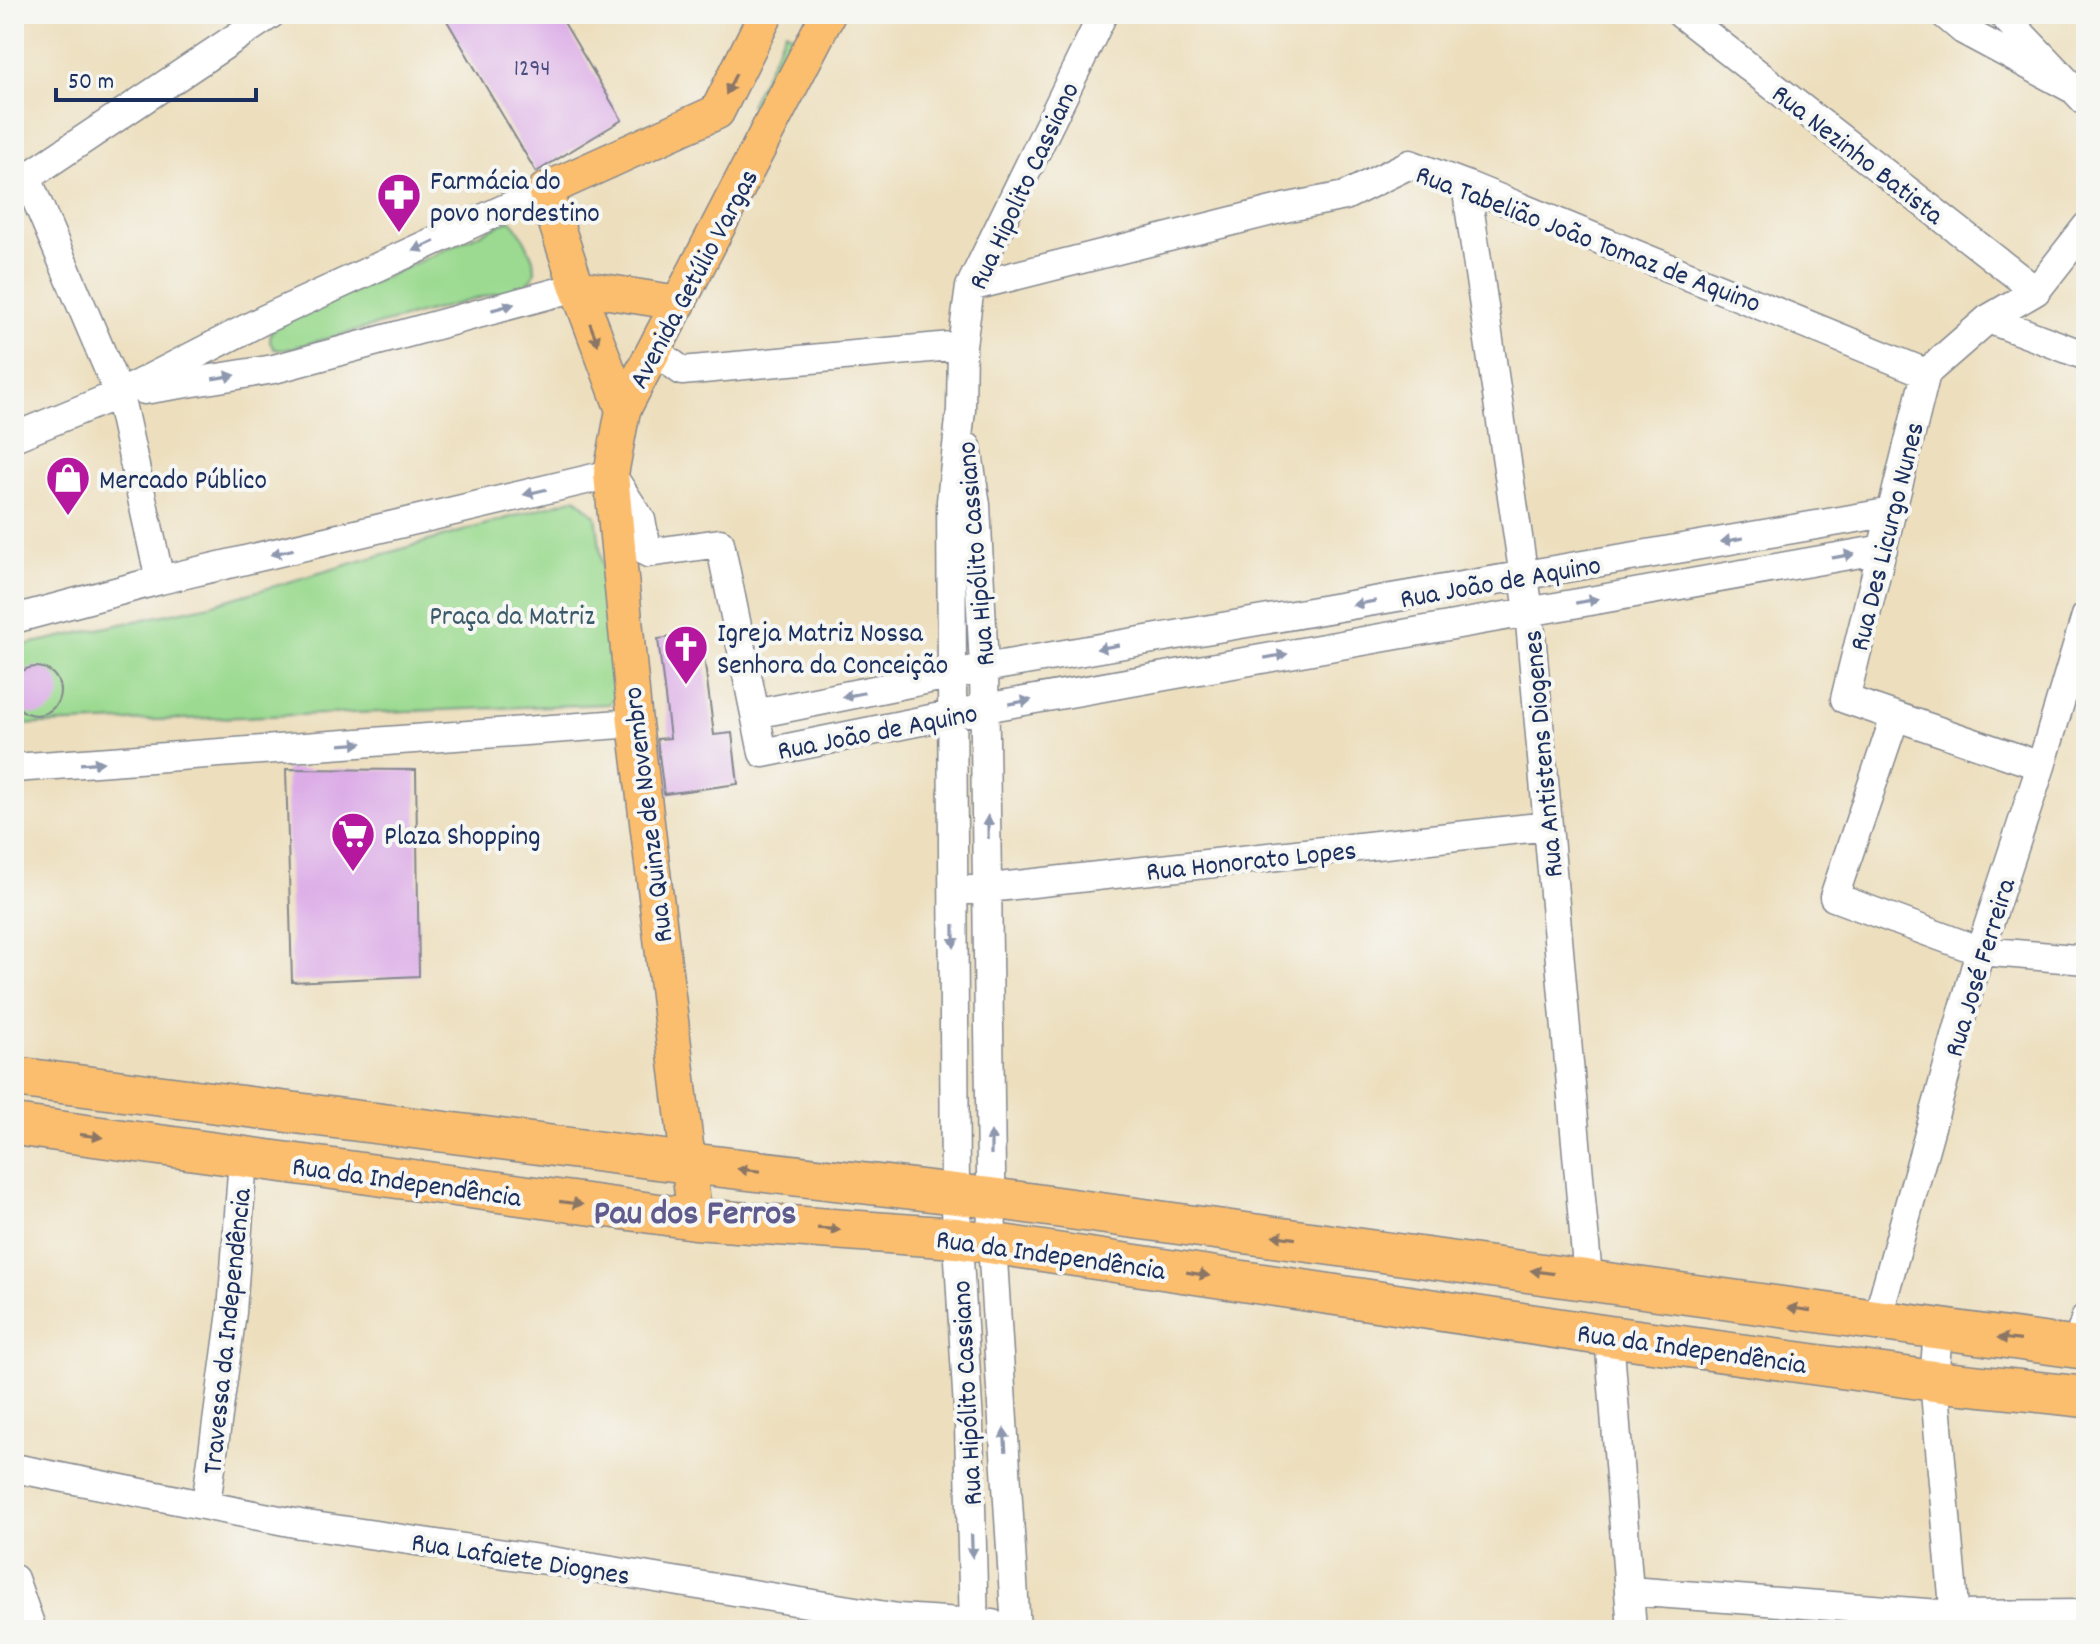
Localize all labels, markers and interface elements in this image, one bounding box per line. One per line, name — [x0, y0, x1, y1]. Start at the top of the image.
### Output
scale bar — [56, 52, 256, 102]
house number: 1294 — [514, 53, 550, 87]
text: 50 m — [68, 66, 114, 100]
one-way arrow — [725, 72, 738, 95]
street label: Rua Hipolito Cassiano — [961, 77, 1092, 298]
street label: Rua Nezinho Batista — [1761, 77, 1951, 238]
street label: Rua Tabelião João Tomaz de Aquino — [1409, 157, 1766, 326]
street label: Avenida Getúlio Vargas — [622, 163, 771, 397]
place label: Farmácia do povo nordestino — [430, 164, 600, 236]
pharmacy icon: Farmácia do povo nordestino — [375, 171, 423, 234]
one-way arrow — [412, 239, 435, 253]
one-way arrow — [491, 300, 515, 313]
one-way arrow — [588, 322, 601, 346]
one-way arrow — [212, 370, 237, 383]
street label: Rua Des Licurgo Nunes — [1842, 419, 1938, 656]
street label: Rua Hipólito Cassiano — [949, 440, 1009, 668]
shop icon: Mercado Público — [44, 454, 92, 517]
place label: Mercado Público — [99, 463, 267, 503]
one-way arrow — [522, 486, 547, 499]
one-way arrow — [1719, 534, 1744, 546]
one-way arrow — [269, 546, 294, 559]
street label: Rua João de Aquino — [1397, 548, 1604, 622]
one-way arrow — [1831, 549, 1856, 561]
one-way arrow — [1575, 594, 1600, 606]
one-way arrow — [1352, 597, 1377, 609]
park label: Praça da Matriz — [429, 599, 595, 639]
place label: Igreja Matriz Nossa Senhora da Conceição — [717, 616, 948, 688]
church icon: Igreja Matriz Nossa Senhora da Conceição — [662, 623, 710, 686]
street label: Rua Antistens Diogenes — [1515, 628, 1577, 879]
one-way arrow — [1095, 641, 1120, 654]
one-way arrow — [1264, 650, 1289, 662]
street label: Rua Quinze de Novembro — [615, 684, 687, 945]
one-way arrow — [840, 689, 865, 702]
one-way arrow — [1008, 695, 1033, 707]
street label: Rua João de Aquino — [775, 696, 981, 774]
one-way arrow — [339, 737, 364, 750]
one-way arrow — [80, 756, 105, 769]
supermarket icon: Plaza Shopping — [329, 810, 377, 873]
one-way arrow — [981, 814, 994, 839]
place label: Plaza Shopping — [384, 819, 540, 859]
street label: Rua Honorato Lopes — [1144, 833, 1359, 895]
street label: Rua José Ferreira — [1937, 873, 2029, 1063]
one-way arrow — [948, 924, 960, 949]
one-way arrow — [79, 1130, 104, 1143]
one-way arrow — [985, 1130, 997, 1155]
street label: Rua da Independência — [289, 1149, 524, 1221]
one-way arrow — [736, 1163, 761, 1176]
street label: Travessa da Independência — [195, 1186, 265, 1477]
district label: Pau dos Ferros — [593, 1190, 797, 1242]
one-way arrow — [559, 1196, 584, 1209]
street label: Rua da Independência — [933, 1222, 1168, 1294]
one-way arrow — [817, 1223, 842, 1236]
one-way arrow — [1272, 1230, 1297, 1243]
one-way arrow — [1529, 1265, 1554, 1278]
one-way arrow — [1186, 1268, 1211, 1281]
street label: Rua Hipólito Cassiano — [944, 1279, 996, 1506]
one-way arrow — [1787, 1302, 1812, 1315]
street label: Rua da Independência — [1574, 1316, 1809, 1388]
one-way arrow — [1996, 1333, 2021, 1346]
one-way arrow — [998, 1427, 1011, 1452]
street label: Rua Lafaiete Diognes — [408, 1525, 632, 1599]
one-way arrow — [965, 1534, 978, 1559]

